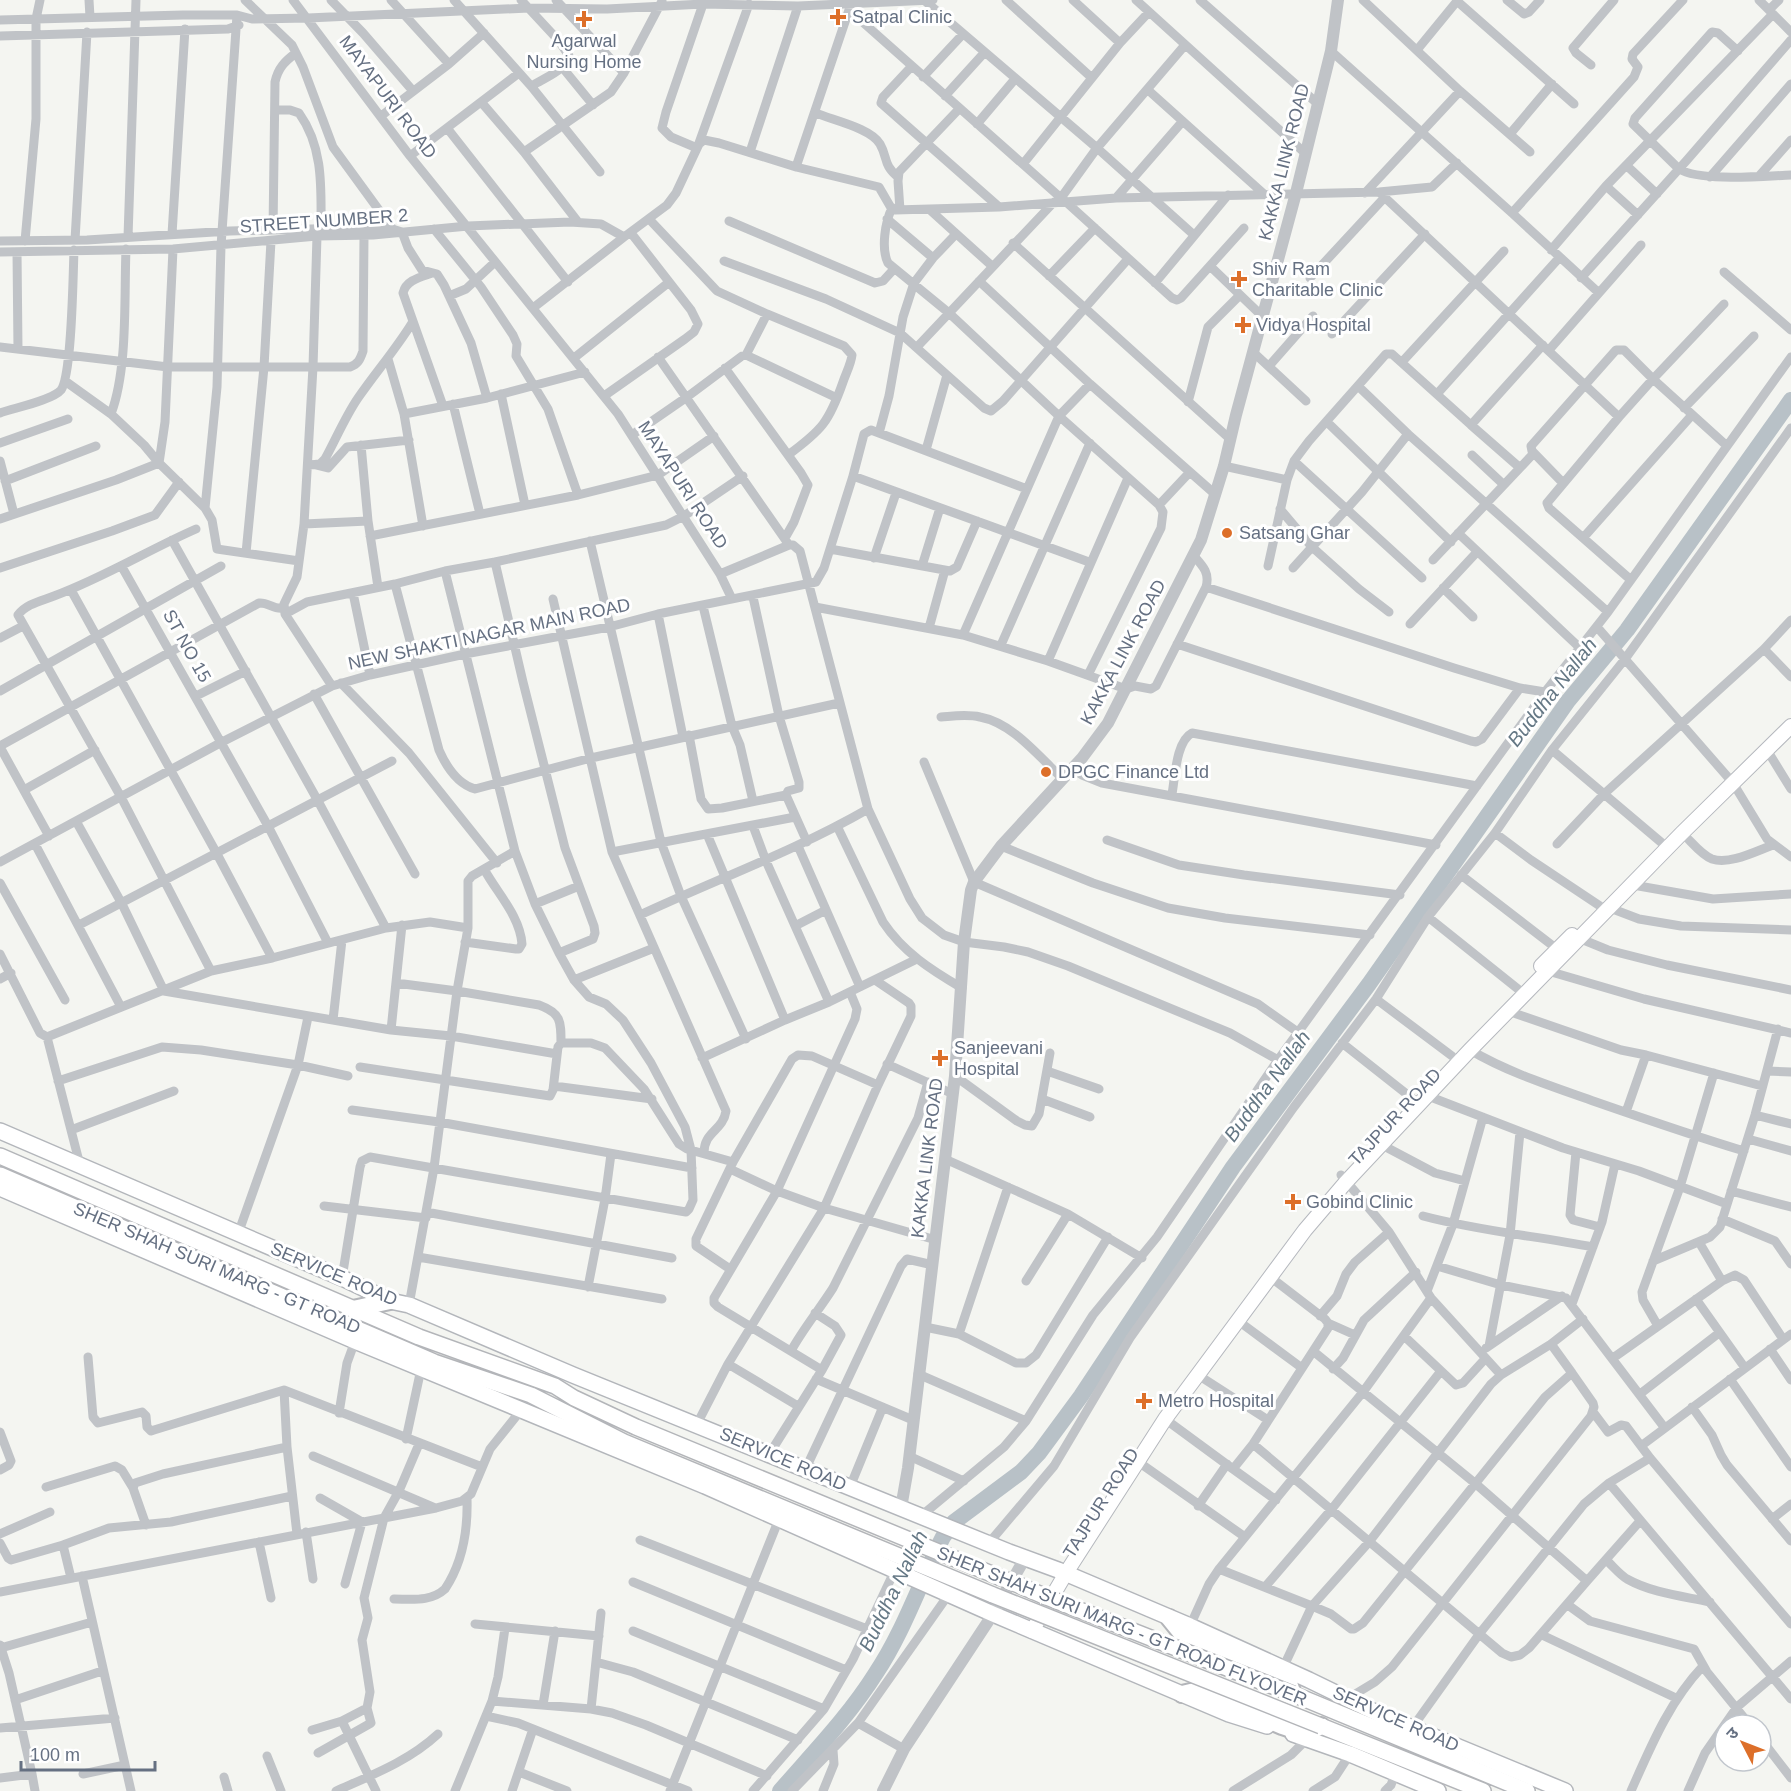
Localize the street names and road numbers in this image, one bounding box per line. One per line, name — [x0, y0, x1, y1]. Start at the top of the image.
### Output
street label: MAYAPURI ROAD — [335, 32, 441, 162]
street label: KAKKA LINK ROAD — [1255, 81, 1313, 243]
street label: STREET NUMBER 2 — [239, 205, 409, 237]
street label: MAYAPURI ROAD — [634, 417, 732, 553]
street label: KAKKA LINK ROAD — [1076, 576, 1170, 728]
street label: NEW SHAKTI NAGAR MAIN ROAD — [346, 594, 632, 674]
street label: ST NO 15 — [159, 606, 215, 686]
street label: TAJPUR ROAD — [1345, 1064, 1445, 1170]
street label: KAKKA LINK ROAD — [907, 1077, 947, 1239]
street label: SHER SHAH SURI MARG - GT ROAD — [71, 1198, 363, 1338]
street label: SERVICE ROAD — [268, 1238, 400, 1310]
street label: SERVICE ROAD — [717, 1423, 849, 1495]
street label: TAJPUR ROAD — [1059, 1444, 1143, 1562]
street label: SHER SHAH SURI MARG - GT ROAD FLYOVER — [934, 1542, 1310, 1710]
street label: SERVICE ROAD — [1330, 1682, 1462, 1756]

